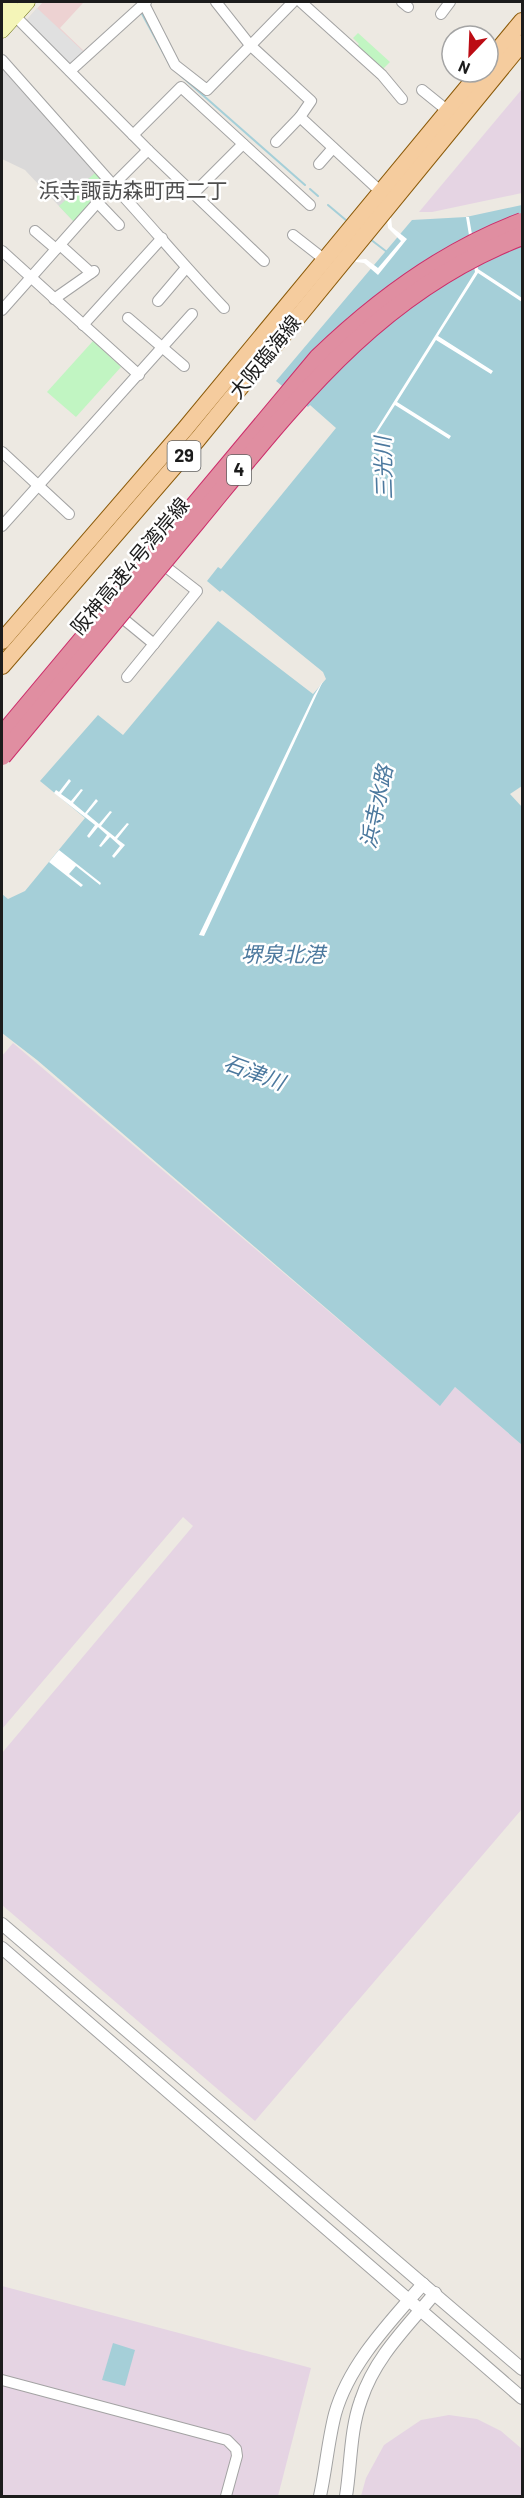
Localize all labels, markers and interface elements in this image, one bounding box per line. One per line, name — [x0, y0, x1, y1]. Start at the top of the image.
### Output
north arrow — [440, 24, 500, 84]
text: N — [455, 57, 473, 79]
district label: 浜寺諏訪森町西二丁 — [39, 177, 228, 202]
street label: 大阪臨海線 — [223, 310, 305, 403]
water label: 三光川 — [369, 434, 396, 500]
road number: 29 — [168, 441, 201, 471]
road number: 4 — [227, 455, 251, 485]
street label: 阪神高速4号湾岸線 — [65, 492, 193, 639]
water label: 浜寺水路 — [355, 761, 397, 850]
water label: 堺泉北港 — [241, 941, 328, 966]
water label: 石津川 — [221, 1049, 290, 1095]

